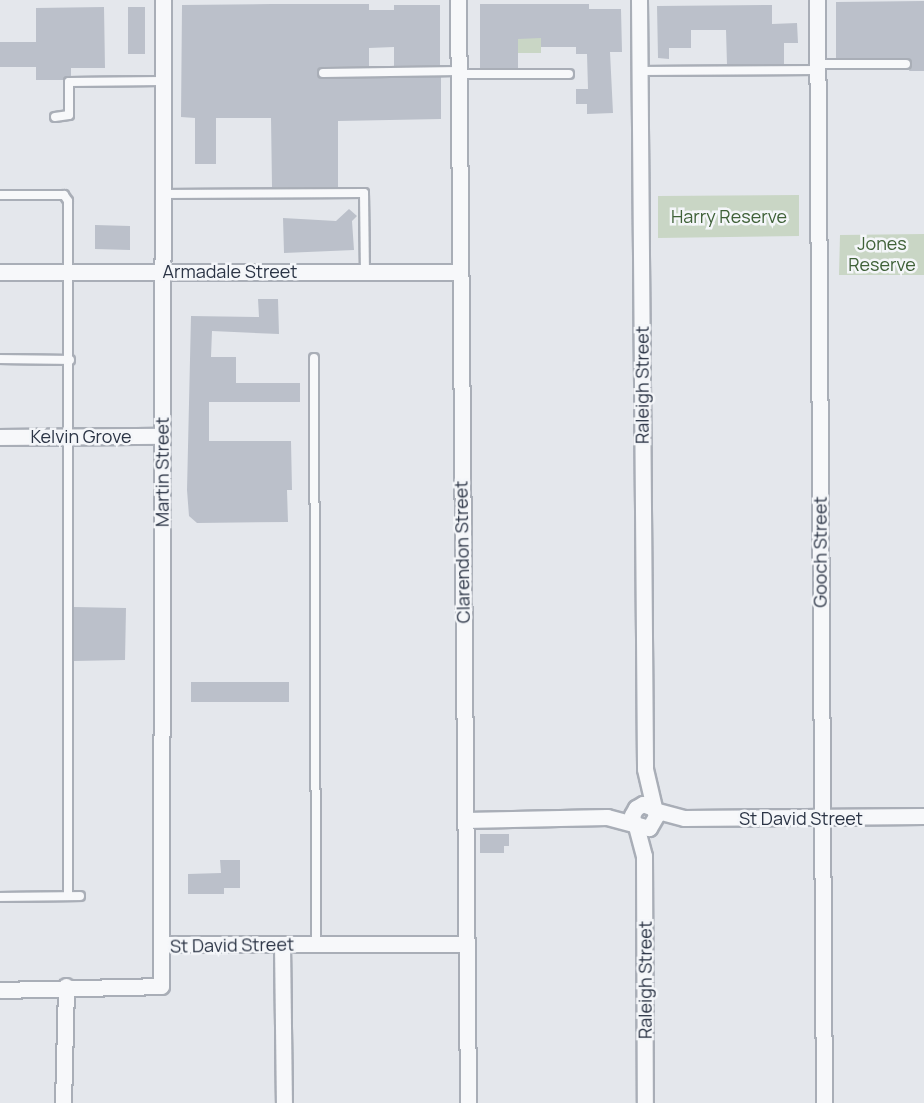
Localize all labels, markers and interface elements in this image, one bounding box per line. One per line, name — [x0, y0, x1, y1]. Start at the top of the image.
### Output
park label: Harry Reserve — [671, 205, 787, 227]
park label: Jones Reserve — [848, 233, 916, 276]
street label: Armadale Street — [162, 260, 298, 282]
street label: Raleigh Street — [631, 326, 653, 444]
street label: Martin Street — [151, 417, 173, 527]
street label: Kelvin Grove — [31, 425, 131, 447]
street label: Clarendon Street — [450, 480, 474, 624]
street label: Gooch Street — [809, 496, 831, 608]
street label: St David Street — [739, 807, 863, 829]
street label: Raleigh Street — [634, 921, 656, 1039]
street label: St David Street — [170, 933, 294, 957]

